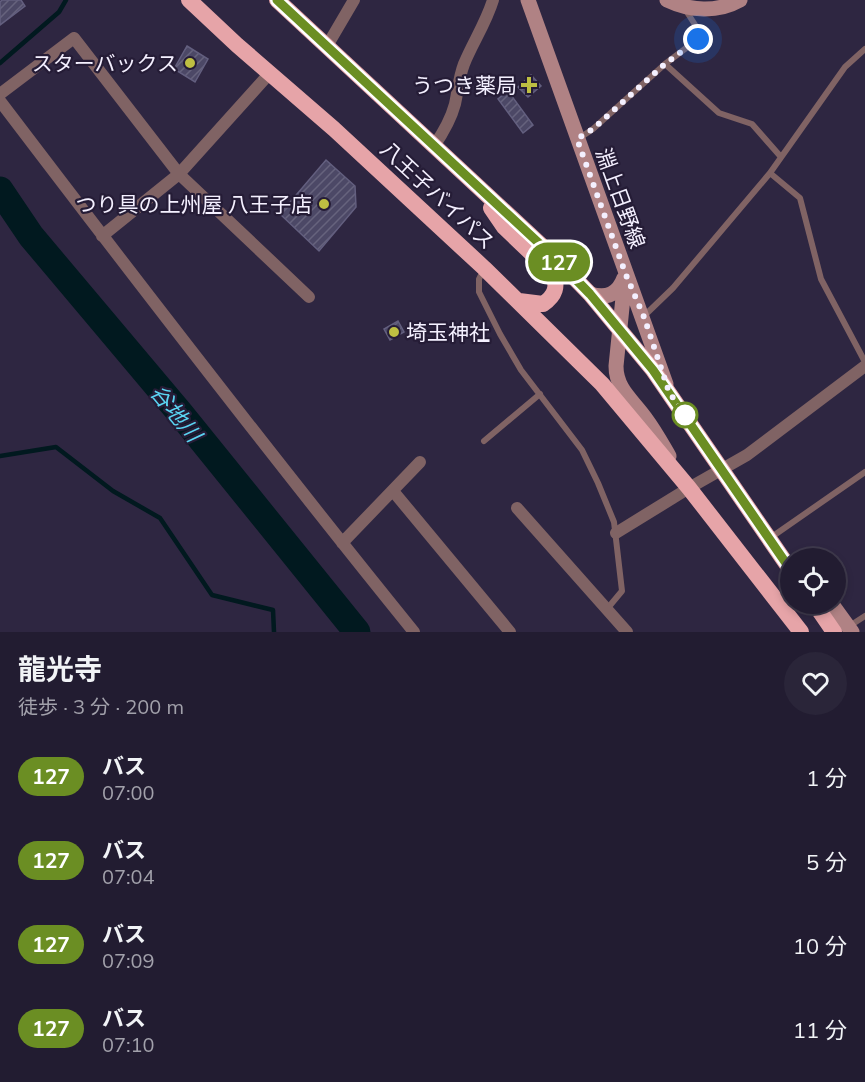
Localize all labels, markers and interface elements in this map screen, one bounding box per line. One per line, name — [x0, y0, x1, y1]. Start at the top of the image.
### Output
your location — [683, 24, 713, 54]
place label: スターバックス — [32, 50, 178, 76]
marker: スターバックス — [183, 56, 197, 70]
place label: うつき薬局 — [412, 72, 517, 98]
marker: うつき薬局 — [522, 78, 536, 92]
street label: 八王子バイパス — [376, 136, 500, 254]
street label: 淵上日野線 — [591, 144, 651, 252]
place label: つり具の上州屋 八王子店 — [76, 191, 312, 217]
marker: つり具の上州屋 八王子店 — [317, 197, 331, 211]
line badge: 127 — [524, 242, 594, 282]
text: 127 — [540, 249, 578, 275]
place label: 埼玉神社 — [406, 319, 490, 345]
marker: 埼玉神社 — [387, 325, 401, 339]
water label: 谷地川 — [144, 379, 209, 449]
unlabelled marker — [672, 402, 698, 428]
map controls — [780, 548, 846, 614]
button: locate — [780, 548, 846, 614]
text: 龍光寺 — [18, 651, 102, 686]
button: heart — [784, 652, 847, 715]
text: 徒歩 · 3 分 · 200 m — [18, 694, 184, 719]
text: バス — [102, 752, 146, 780]
text: 127 — [32, 763, 70, 789]
text: 1 分 — [806, 764, 847, 792]
text: 07:00 — [102, 780, 155, 805]
text: バス — [102, 836, 146, 864]
text: 127 — [32, 847, 70, 873]
text: 5 分 — [806, 848, 847, 876]
text: 07:04 — [102, 864, 155, 889]
text: バス — [102, 920, 146, 948]
text: 127 — [32, 931, 70, 957]
text: 10 分 — [793, 932, 847, 960]
text: 07:09 — [102, 948, 155, 973]
text: バス — [102, 1004, 146, 1032]
text: 127 — [32, 1015, 70, 1041]
text: 11 分 — [793, 1016, 847, 1044]
text: 07:10 — [102, 1032, 155, 1057]

